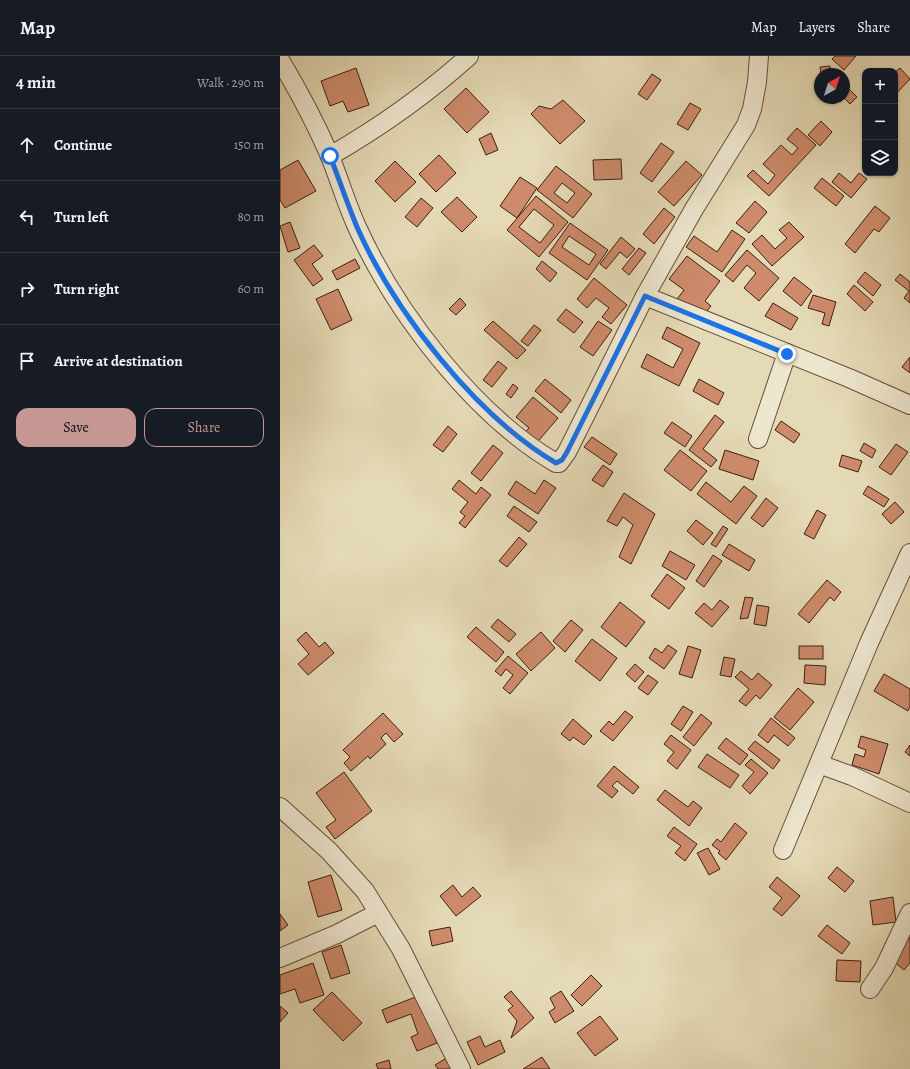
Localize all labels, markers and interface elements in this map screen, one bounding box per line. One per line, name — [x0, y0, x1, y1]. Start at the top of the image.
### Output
text: Map — [20, 15, 55, 41]
text: Map — [751, 18, 777, 37]
text: Layers — [799, 18, 835, 37]
text: Share — [857, 18, 890, 37]
north arrow — [814, 68, 850, 104]
map controls — [862, 68, 898, 176]
button: + — [862, 68, 898, 104]
text: 4 min — [16, 71, 56, 94]
text: Walk · 290 m — [197, 74, 264, 91]
button: − — [862, 104, 898, 140]
icon: ahead — [16, 134, 38, 156]
text: Continue — [54, 135, 112, 155]
text: 150 m — [234, 136, 264, 153]
button: layers — [862, 140, 898, 176]
route start — [321, 147, 339, 165]
icon: left — [16, 206, 38, 228]
text: Turn left — [54, 207, 109, 227]
text: 80 m — [237, 208, 264, 225]
icon: right — [16, 278, 38, 300]
text: Turn right — [54, 279, 119, 299]
text: 60 m — [238, 280, 264, 297]
route end — [778, 345, 796, 363]
icon: arrive — [16, 350, 38, 372]
text: Arrive at destination — [54, 351, 183, 371]
button: Save — [16, 408, 136, 447]
button: Share — [144, 408, 264, 447]

